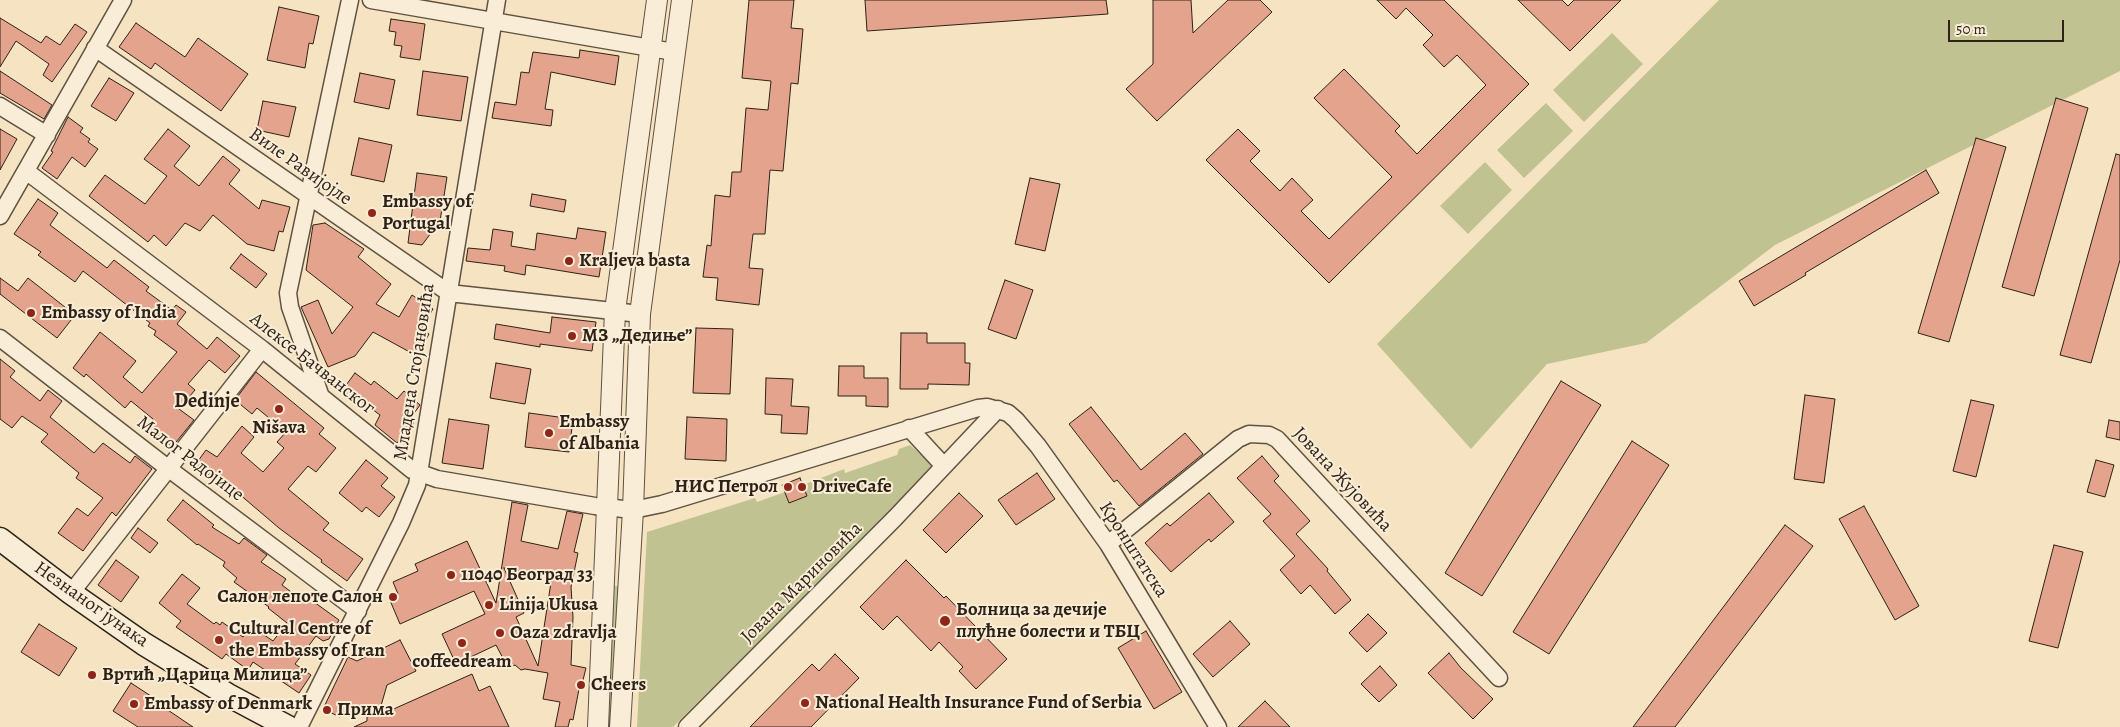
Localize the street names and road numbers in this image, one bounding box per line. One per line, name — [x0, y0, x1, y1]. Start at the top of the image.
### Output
street label: Виле Равијојле — [244, 123, 356, 211]
street label: Младена Стојановића — [390, 282, 440, 462]
street label: Алексе Бачванског — [245, 308, 379, 420]
street label: Малог Радојице — [132, 411, 248, 507]
street label: Јована Жујовића — [1288, 423, 1396, 537]
street label: Кронштатска — [1093, 498, 1173, 602]
street label: Јована Мариновића — [737, 518, 867, 648]
street label: Незнаног јунака — [29, 557, 153, 653]

